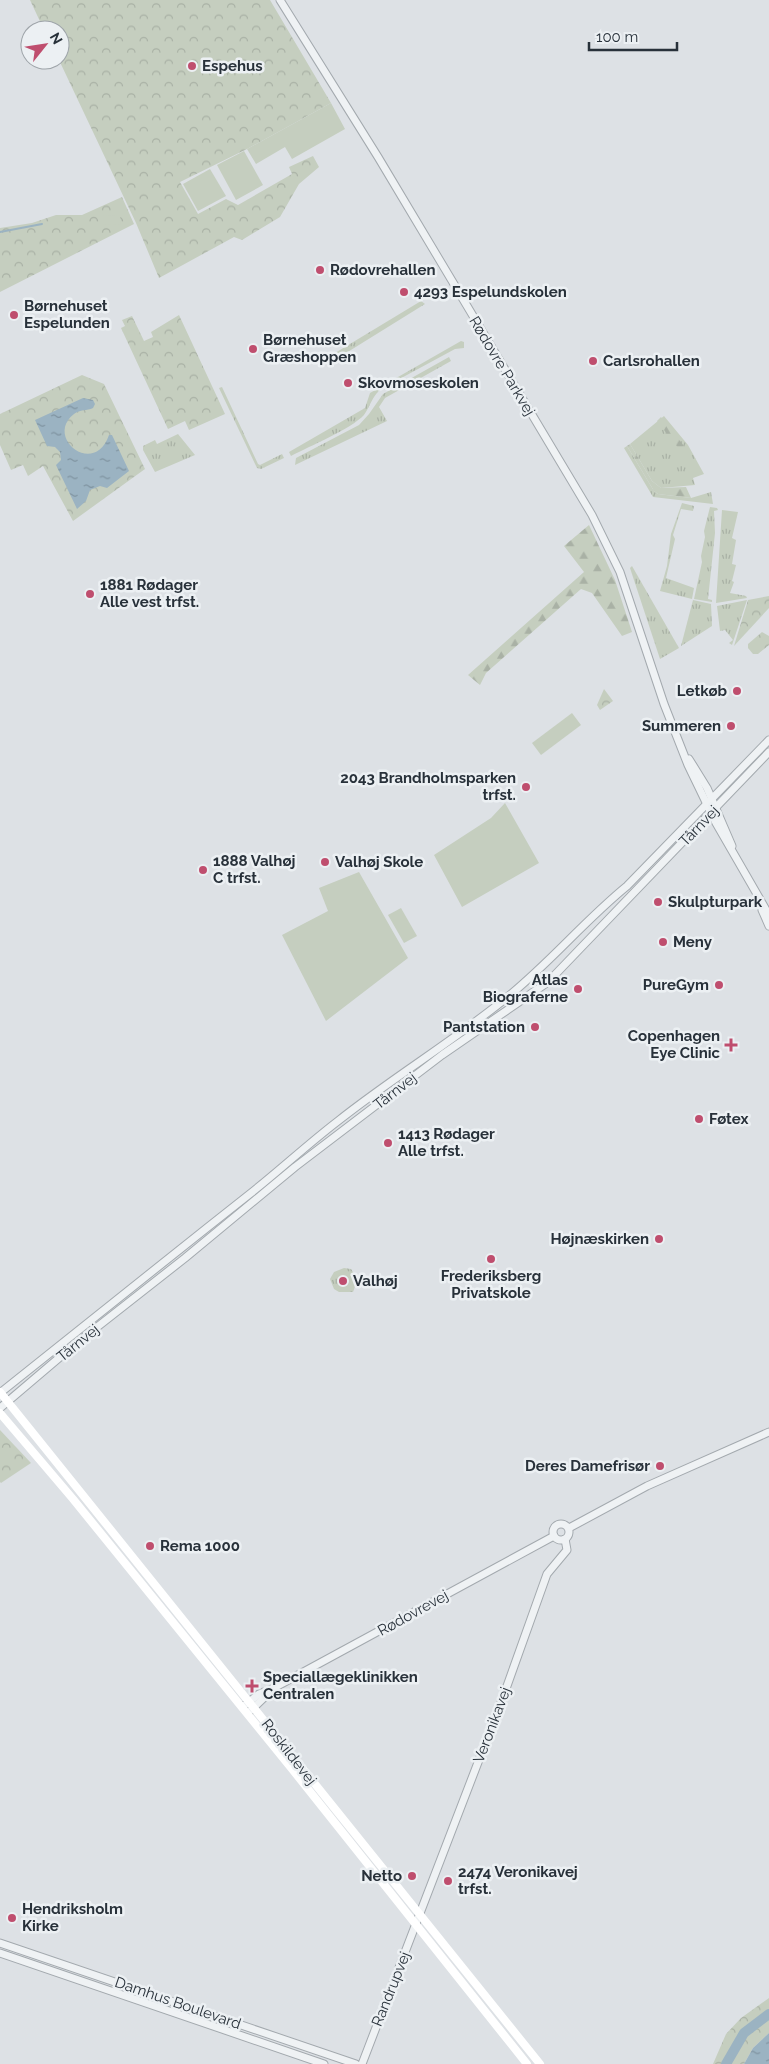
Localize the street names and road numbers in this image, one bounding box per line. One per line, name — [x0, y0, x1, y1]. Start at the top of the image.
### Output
street label: Rødovre Parkvej — [465, 313, 539, 419]
street label: Tårnvej — [675, 802, 723, 850]
street label: Tårnvej — [370, 1069, 420, 1113]
street label: Tårnvej — [53, 1320, 103, 1366]
street label: Rødovrevej — [375, 1586, 451, 1640]
street label: Veronikavej — [469, 1685, 515, 1765]
street label: Roskildevej — [258, 1715, 320, 1789]
street label: Randrupvej — [368, 1949, 414, 2029]
street label: Damhus Boulevard — [113, 1973, 243, 2033]

